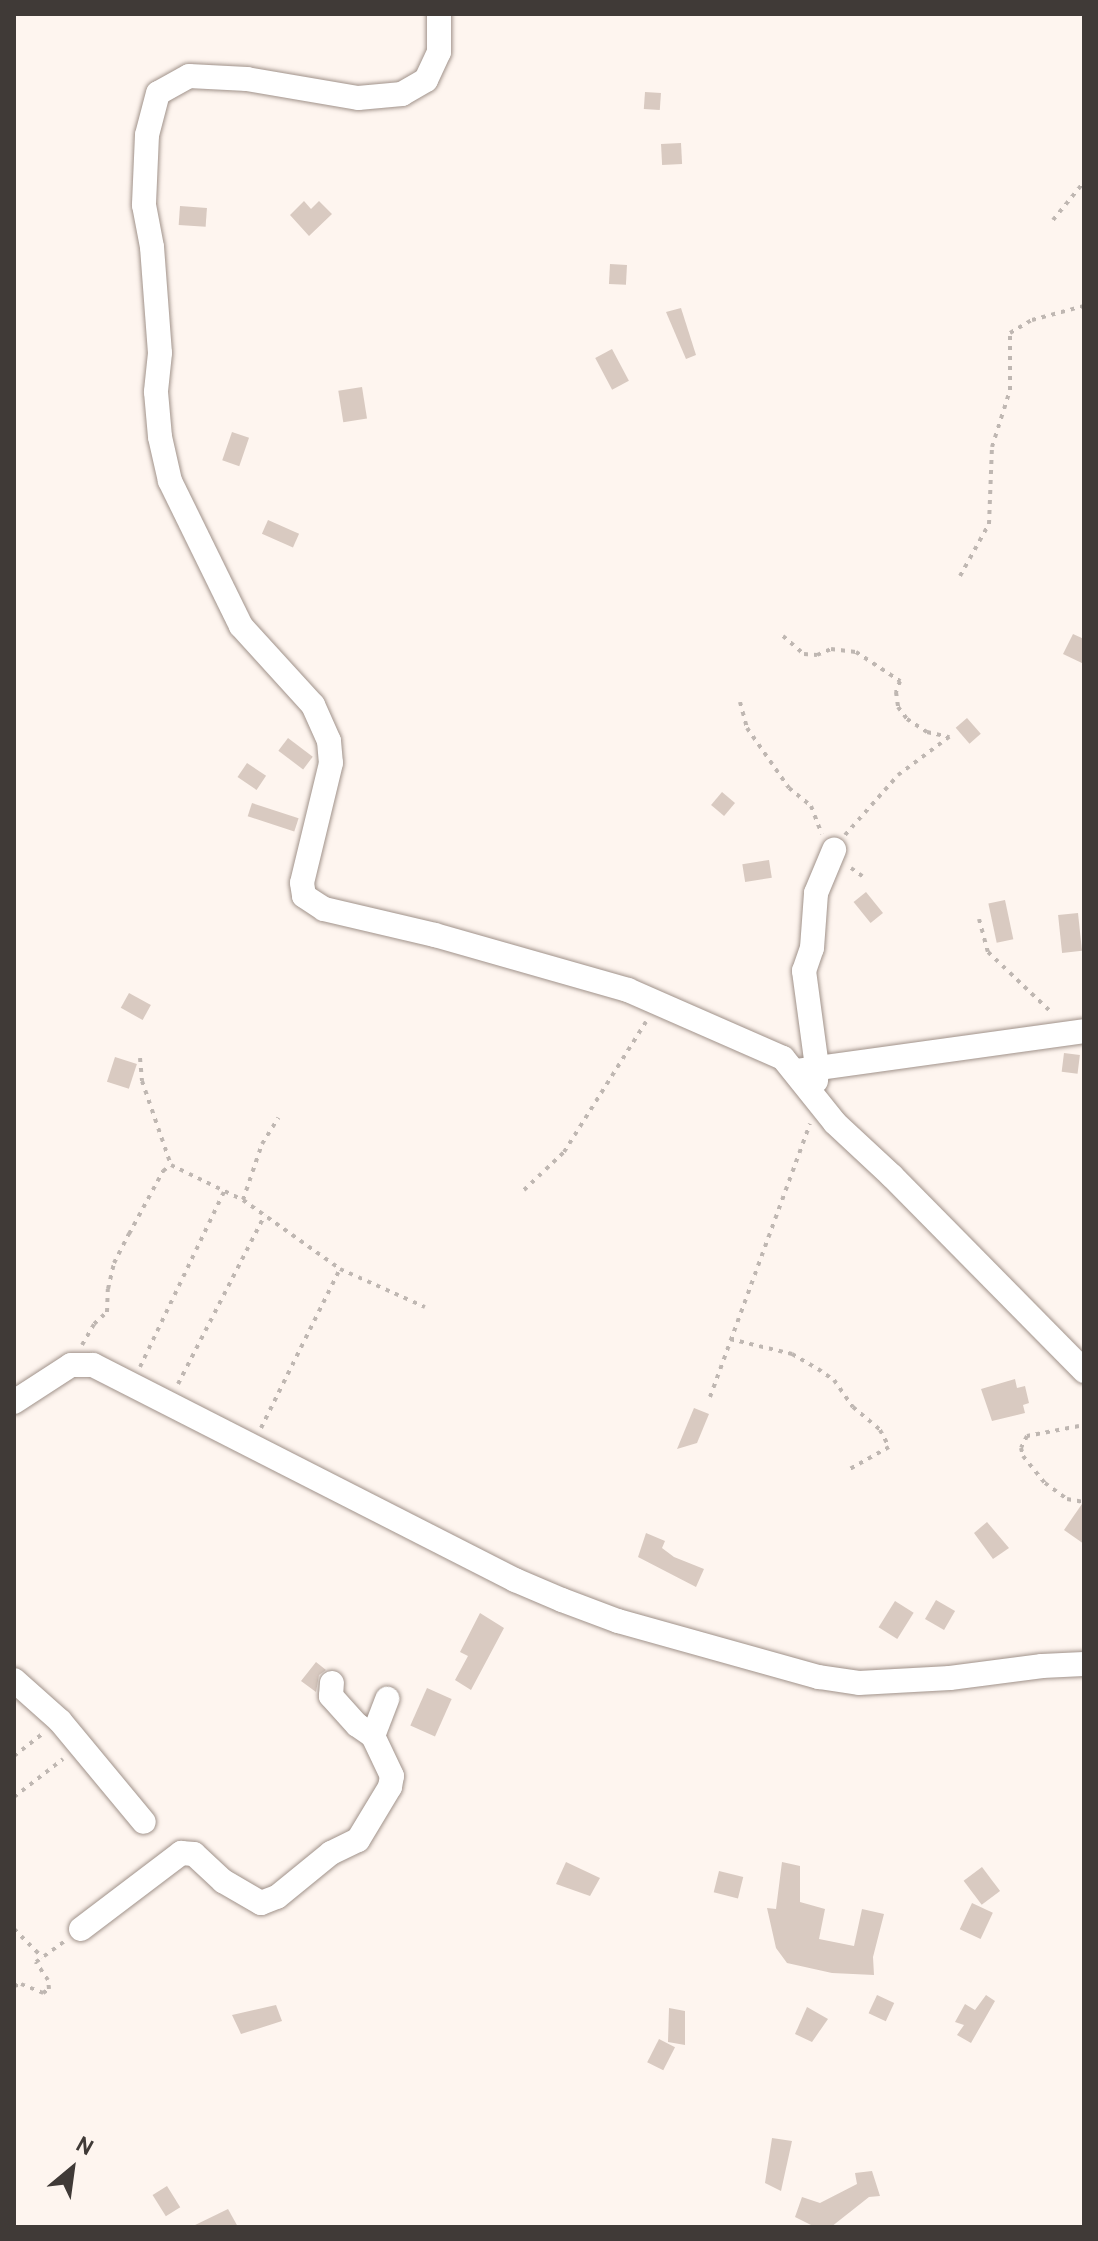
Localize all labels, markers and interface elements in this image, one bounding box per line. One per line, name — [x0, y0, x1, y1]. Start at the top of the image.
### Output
north arrow — [32, 2129, 112, 2209]
text: N — [70, 2132, 97, 2163]

